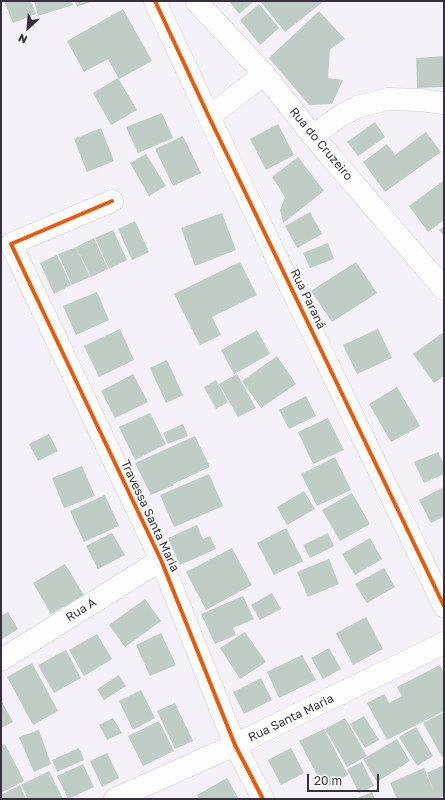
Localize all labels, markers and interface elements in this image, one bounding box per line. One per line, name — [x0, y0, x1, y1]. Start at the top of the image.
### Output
north arrow — [8, 8, 48, 48]
text: N — [16, 32, 29, 47]
street label: Rua do Cruzeiro — [286, 105, 356, 183]
street label: Rua Paraná — [287, 267, 329, 331]
street label: Travessa Santa Maria — [118, 458, 182, 574]
street label: Rua A — [63, 595, 99, 625]
street label: Rua Santa Maria — [246, 691, 336, 745]
scale bar — [309, 766, 381, 792]
text: 20 m — [314, 773, 342, 788]

